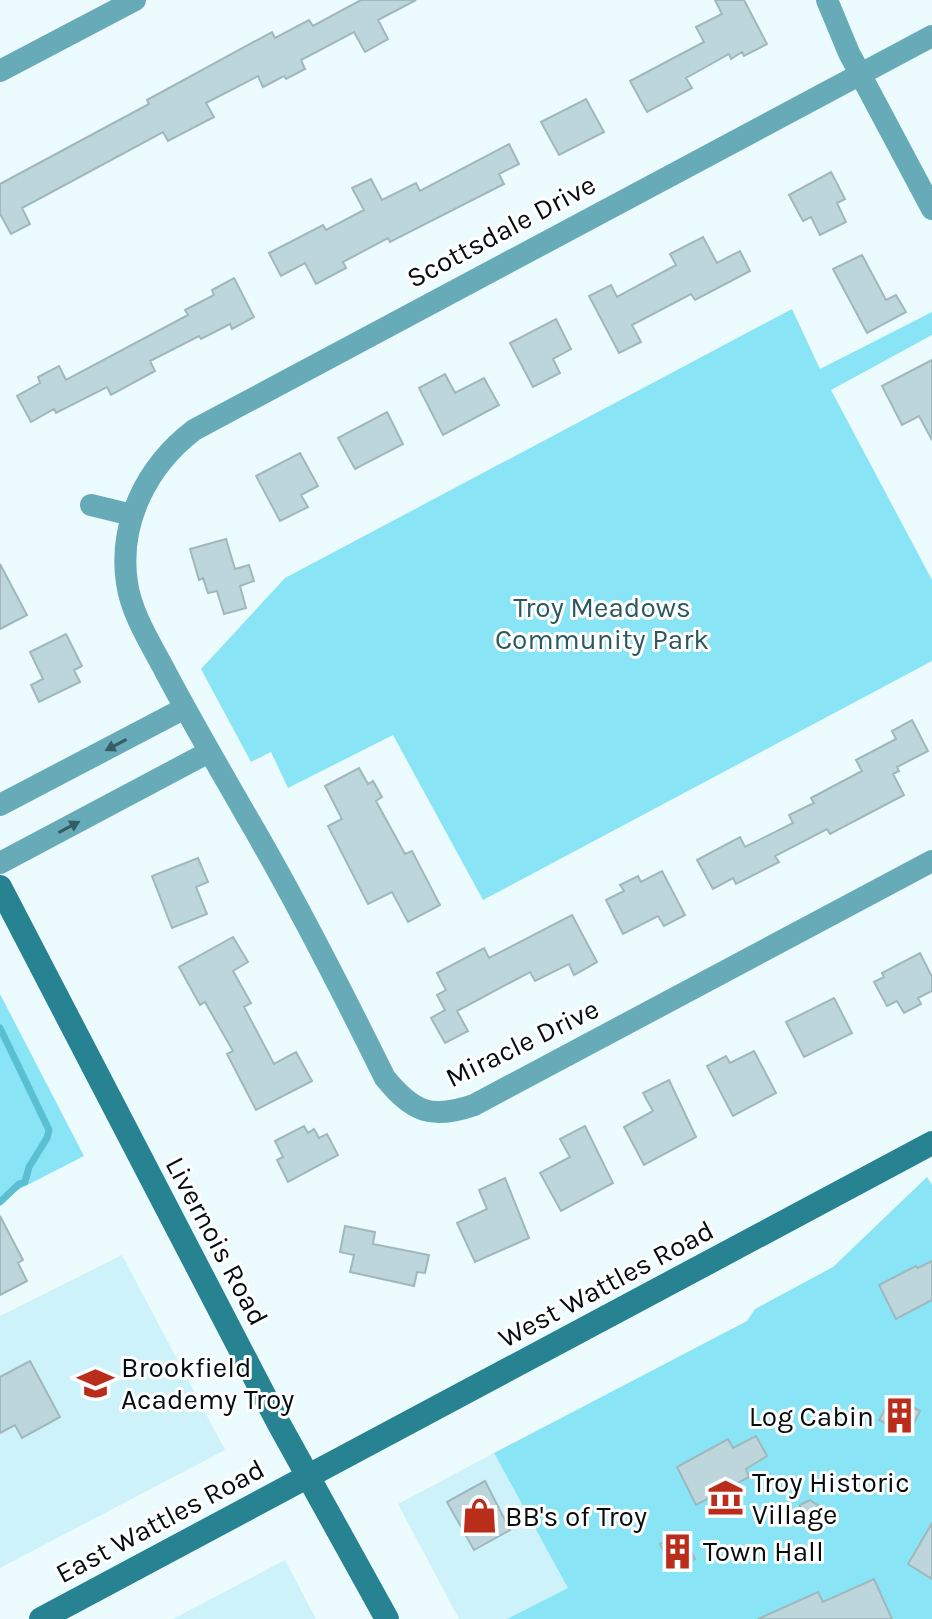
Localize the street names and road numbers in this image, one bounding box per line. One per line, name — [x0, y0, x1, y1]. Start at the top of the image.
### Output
street label: Scottsdale Drive — [401, 167, 601, 295]
street label: Miracle Drive — [440, 992, 604, 1094]
street label: Livernois Road — [159, 1151, 275, 1331]
street label: West Wattles Road — [493, 1213, 719, 1355]
street label: East Wattles Road — [50, 1452, 270, 1590]

